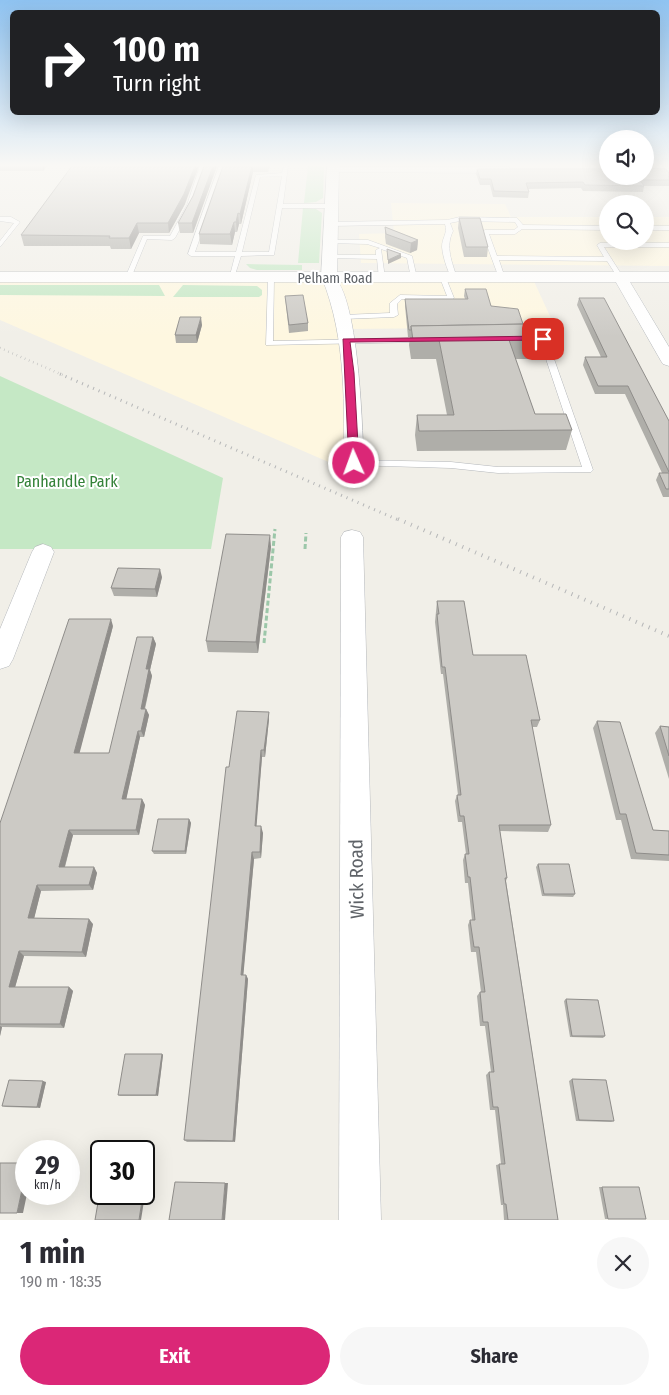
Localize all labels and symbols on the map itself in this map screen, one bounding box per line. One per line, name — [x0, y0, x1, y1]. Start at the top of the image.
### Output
street label: Pelham Road — [298, 270, 372, 287]
pin — [522, 318, 564, 360]
position arrow — [327, 436, 379, 488]
park label: Panhandle Park — [16, 472, 118, 491]
street label: Wick Road — [344, 839, 369, 919]
speed limit sign: 30 — [90, 1140, 155, 1205]

